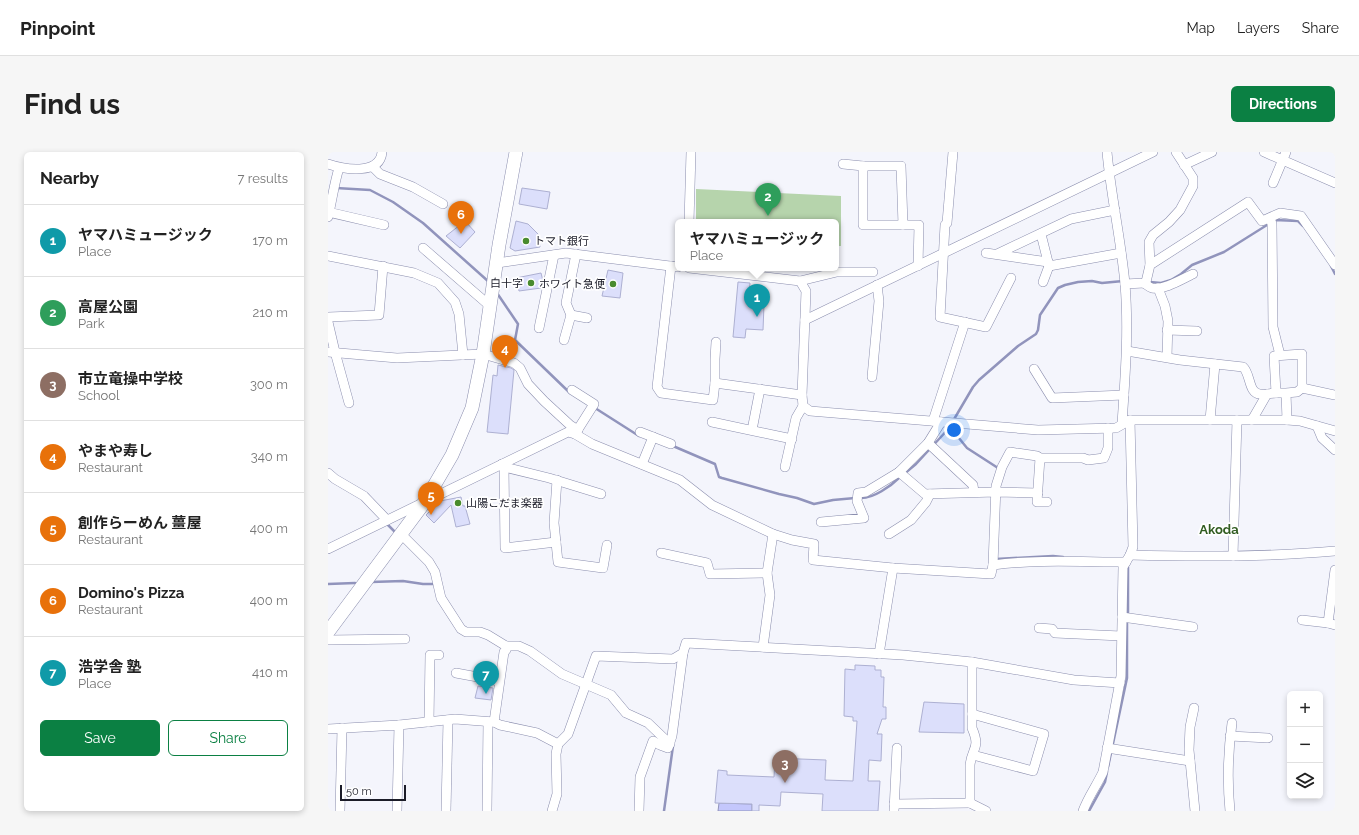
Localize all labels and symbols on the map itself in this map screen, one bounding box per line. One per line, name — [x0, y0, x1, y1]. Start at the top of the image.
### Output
pin: 2 — [755, 183, 781, 216]
pin: 6 — [448, 201, 474, 234]
place label: トマト銀行 — [534, 235, 589, 248]
marker: トマト銀行 — [521, 236, 531, 246]
place label: 白十字 — [490, 277, 523, 290]
marker: 白十字 — [526, 278, 536, 288]
place label: ホワイト急便 — [539, 278, 606, 291]
marker: ホワイト急便 — [608, 279, 618, 289]
pin: 1 — [744, 284, 770, 317]
pin: 4 — [492, 335, 518, 368]
your location — [944, 420, 964, 440]
pin: 5 — [418, 482, 444, 515]
place label: 山陽こだま楽器 — [466, 497, 543, 510]
marker: 山陽こだま楽器 — [453, 498, 463, 508]
district label: Akoda — [1199, 522, 1239, 537]
pin: 7 — [473, 661, 499, 694]
pin: 3 — [772, 750, 798, 783]
scale bar — [340, 783, 406, 802]

